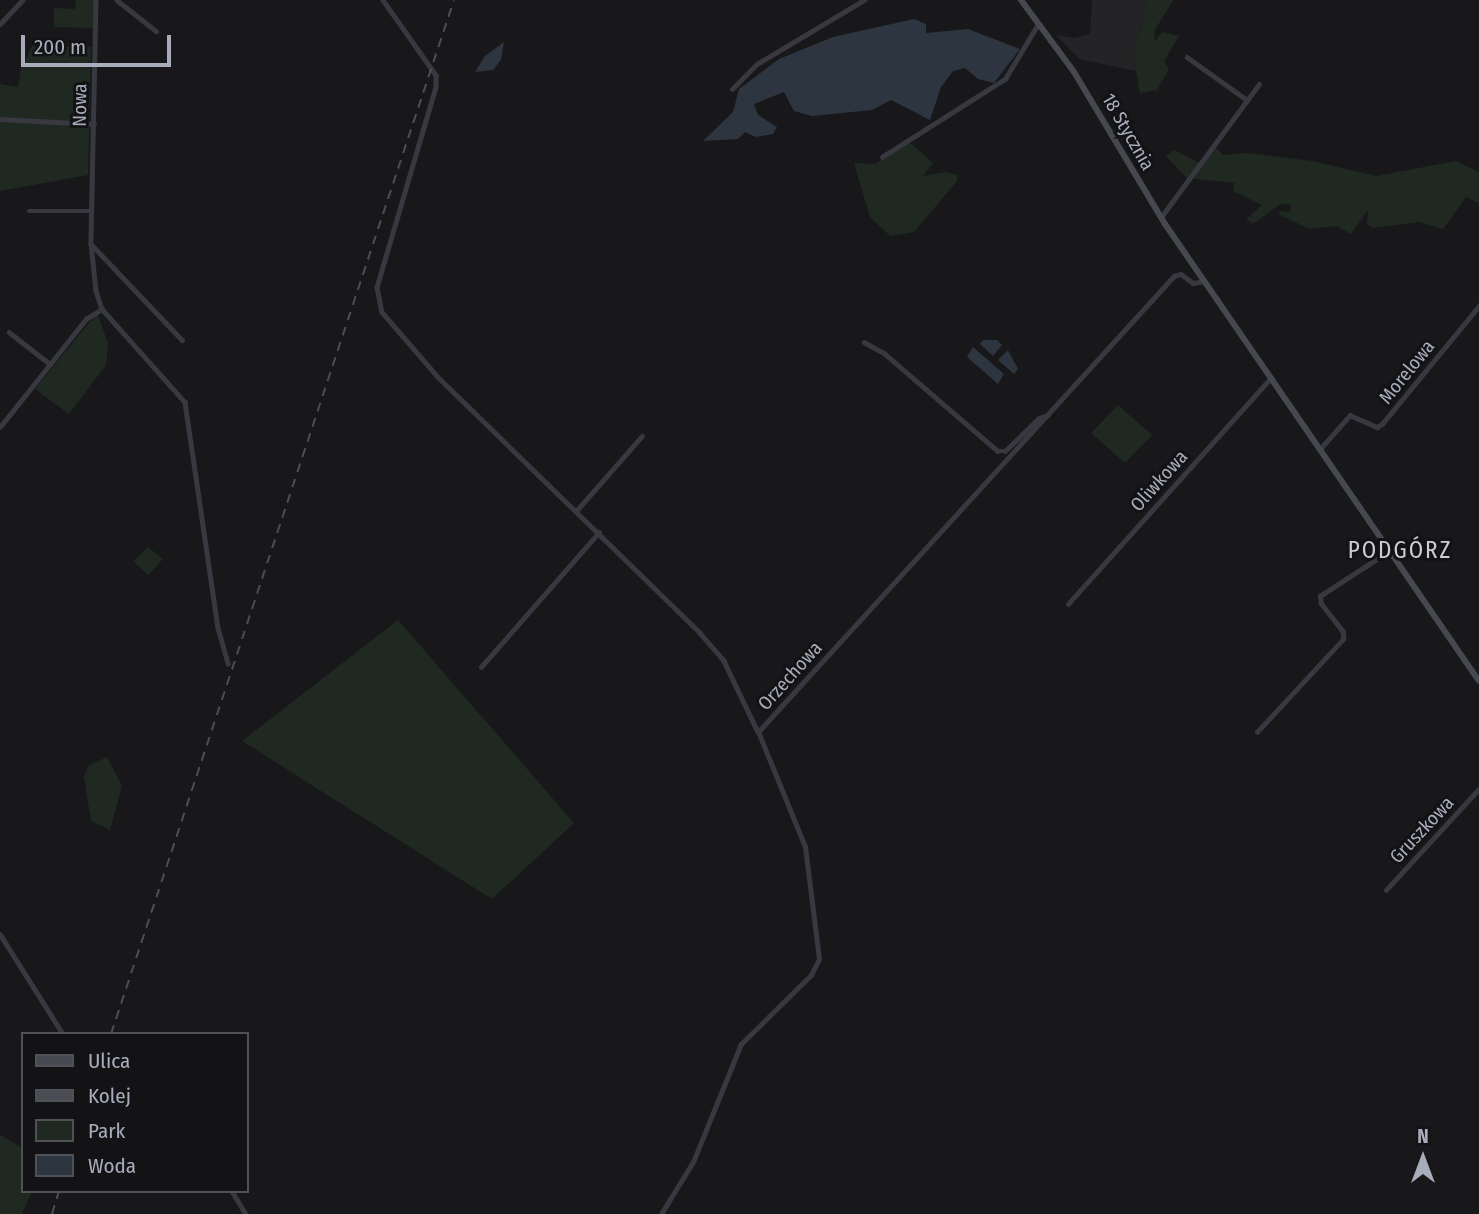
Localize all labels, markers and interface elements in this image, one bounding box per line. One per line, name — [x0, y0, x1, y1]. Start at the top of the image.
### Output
scale bar — [24, 21, 175, 65]
text: 200 m — [34, 34, 86, 60]
street label: Nowa — [68, 83, 92, 127]
street label: 18 Stycznia — [1097, 89, 1159, 175]
street label: Morelowa — [1374, 336, 1440, 408]
street label: Oliwkowa — [1126, 446, 1192, 516]
district label: PODGÓRZ — [1349, 536, 1451, 564]
street label: Orzechowa — [753, 637, 827, 715]
street label: Gruszkowa — [1385, 792, 1459, 868]
legend — [21, 1032, 248, 1193]
text: Ulica — [88, 1048, 130, 1074]
text: Kolej — [88, 1083, 131, 1109]
text: Park — [88, 1118, 125, 1144]
north arrow — [1388, 1123, 1458, 1193]
text: N — [1417, 1125, 1429, 1148]
text: Woda — [88, 1153, 136, 1179]

